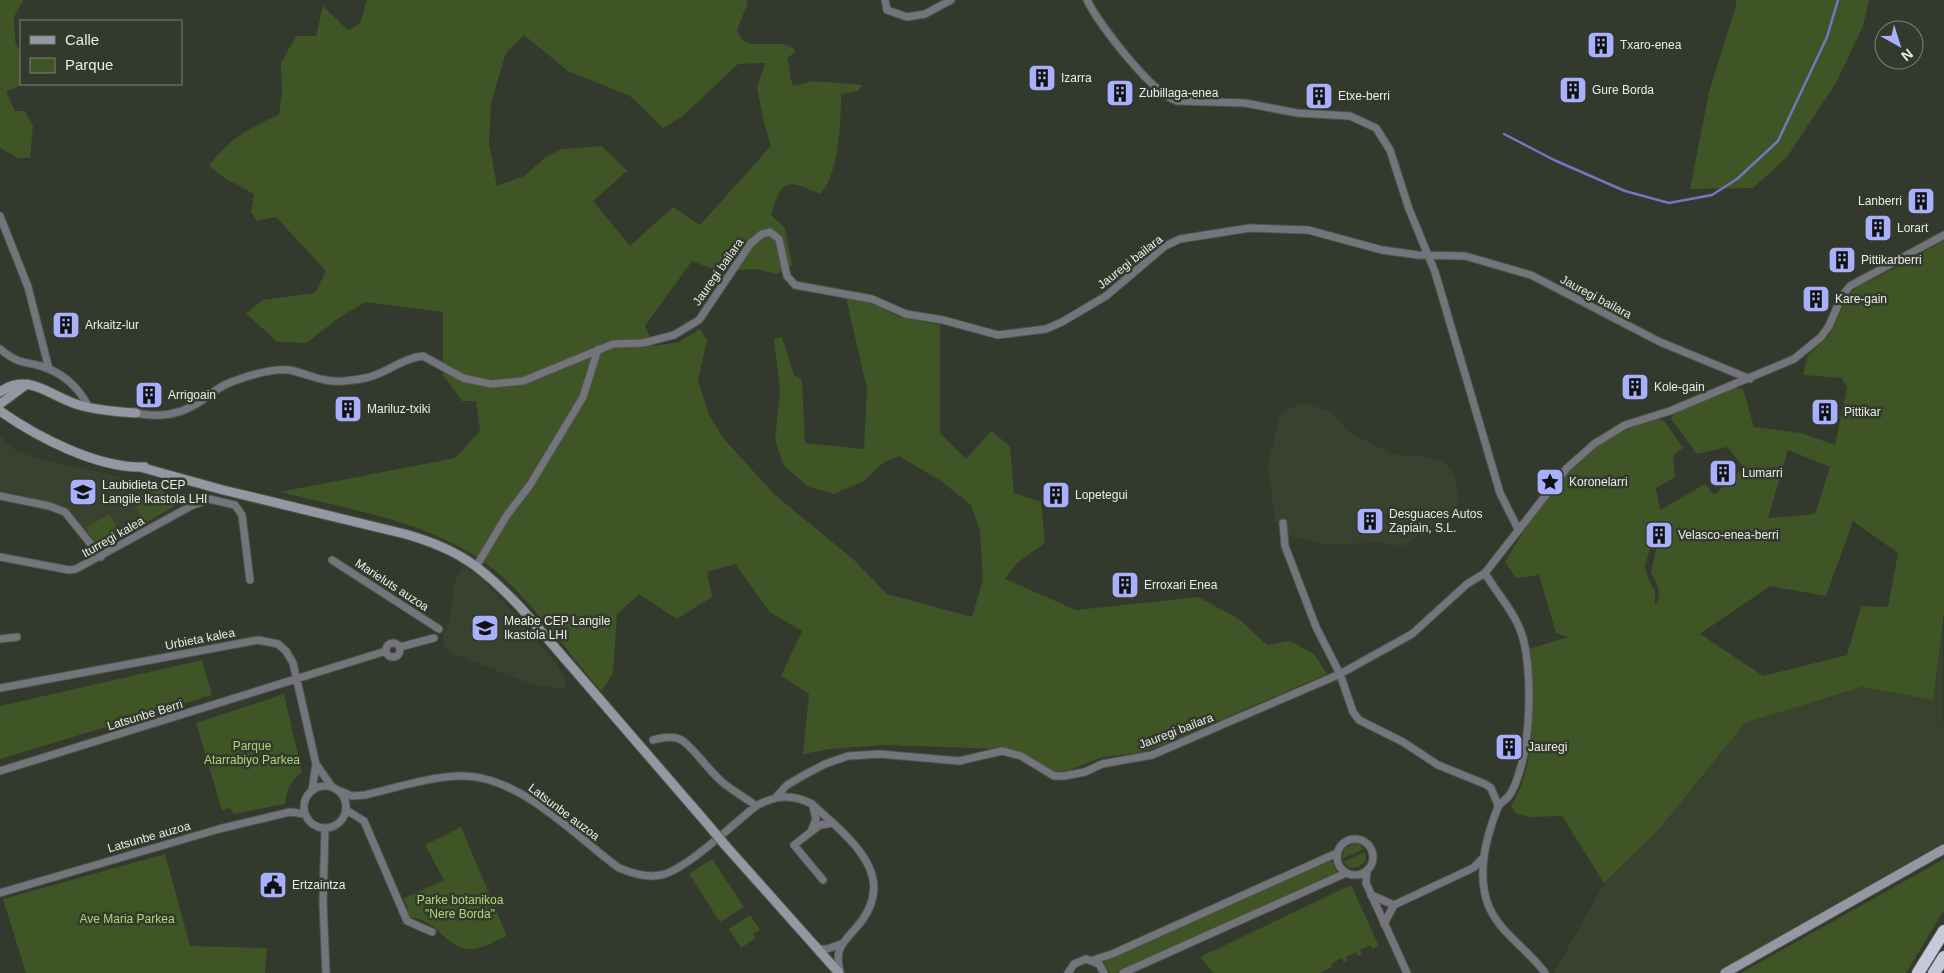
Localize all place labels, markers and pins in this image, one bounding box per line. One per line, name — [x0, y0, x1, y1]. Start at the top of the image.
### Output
building icon: Txaro-enea — [1586, 30, 1616, 60]
place label: Txaro-enea — [1620, 38, 1682, 52]
building icon: Izarra — [1027, 63, 1057, 93]
place label: Izarra — [1061, 71, 1092, 85]
building icon: Gure Borda — [1558, 75, 1588, 105]
building icon: Zubillaga-enea — [1105, 78, 1135, 108]
building icon: Etxe-berri — [1304, 81, 1334, 111]
place label: Gure Borda — [1592, 83, 1654, 97]
place label: Zubillaga-enea — [1139, 86, 1219, 100]
place label: Etxe-berri — [1338, 89, 1390, 103]
building icon: Lanberri — [1906, 186, 1936, 216]
place label: Lanberri — [1858, 194, 1902, 208]
building icon: Lorart — [1863, 213, 1893, 243]
place label: Lorart — [1897, 221, 1929, 235]
building icon: Pittikarberri — [1827, 245, 1857, 275]
place label: Pittikarberri — [1861, 253, 1922, 267]
building icon: Kare-gain — [1801, 284, 1831, 314]
place label: Kare-gain — [1835, 292, 1887, 306]
building icon: Arkaitz-lur — [51, 310, 81, 340]
place label: Arkaitz-lur — [85, 318, 139, 332]
building icon: Kole-gain — [1620, 372, 1650, 402]
building icon: Arrigoain — [134, 380, 164, 410]
place label: Kole-gain — [1654, 380, 1705, 394]
place label: Arrigoain — [168, 388, 216, 402]
building icon: Mariluz-txiki — [333, 394, 363, 424]
building icon: Pittikar — [1810, 397, 1840, 427]
place label: Mariluz-txiki — [367, 402, 430, 416]
place label: Pittikar — [1844, 405, 1881, 419]
building icon: Lumarri — [1708, 458, 1738, 488]
place label: Lumarri — [1742, 466, 1783, 480]
place icon: Koronelarri — [1535, 467, 1565, 497]
place label: Koronelarri — [1569, 475, 1628, 489]
school or university icon: Laubidieta CEP Langile Ikastola LHI — [68, 477, 98, 507]
place label: Laubidieta CEP Langile Ikastola LHI — [102, 478, 207, 506]
building icon: Lopetegui — [1041, 480, 1071, 510]
place label: Lopetegui — [1075, 488, 1128, 502]
building icon: Desguaces Autos Zapiain, S.L. — [1355, 506, 1385, 536]
place label: Desguaces Autos Zapiain, S.L. — [1389, 507, 1482, 535]
building icon: Velasco-enea-berri — [1644, 520, 1674, 550]
place label: Velasco-enea-berri — [1678, 528, 1779, 542]
building icon: Erroxari Enea — [1110, 570, 1140, 600]
place label: Erroxari Enea — [1144, 578, 1218, 592]
school or university icon: Meabe CEP Langile Ikastola LHI — [470, 613, 500, 643]
place label: Meabe CEP Langile Ikastola LHI — [504, 614, 611, 642]
building icon: Jauregi — [1494, 732, 1524, 762]
place label: Jauregi — [1528, 740, 1567, 754]
public building icon: Ertzaintza — [258, 870, 288, 900]
place label: Ertzaintza — [292, 878, 346, 892]

